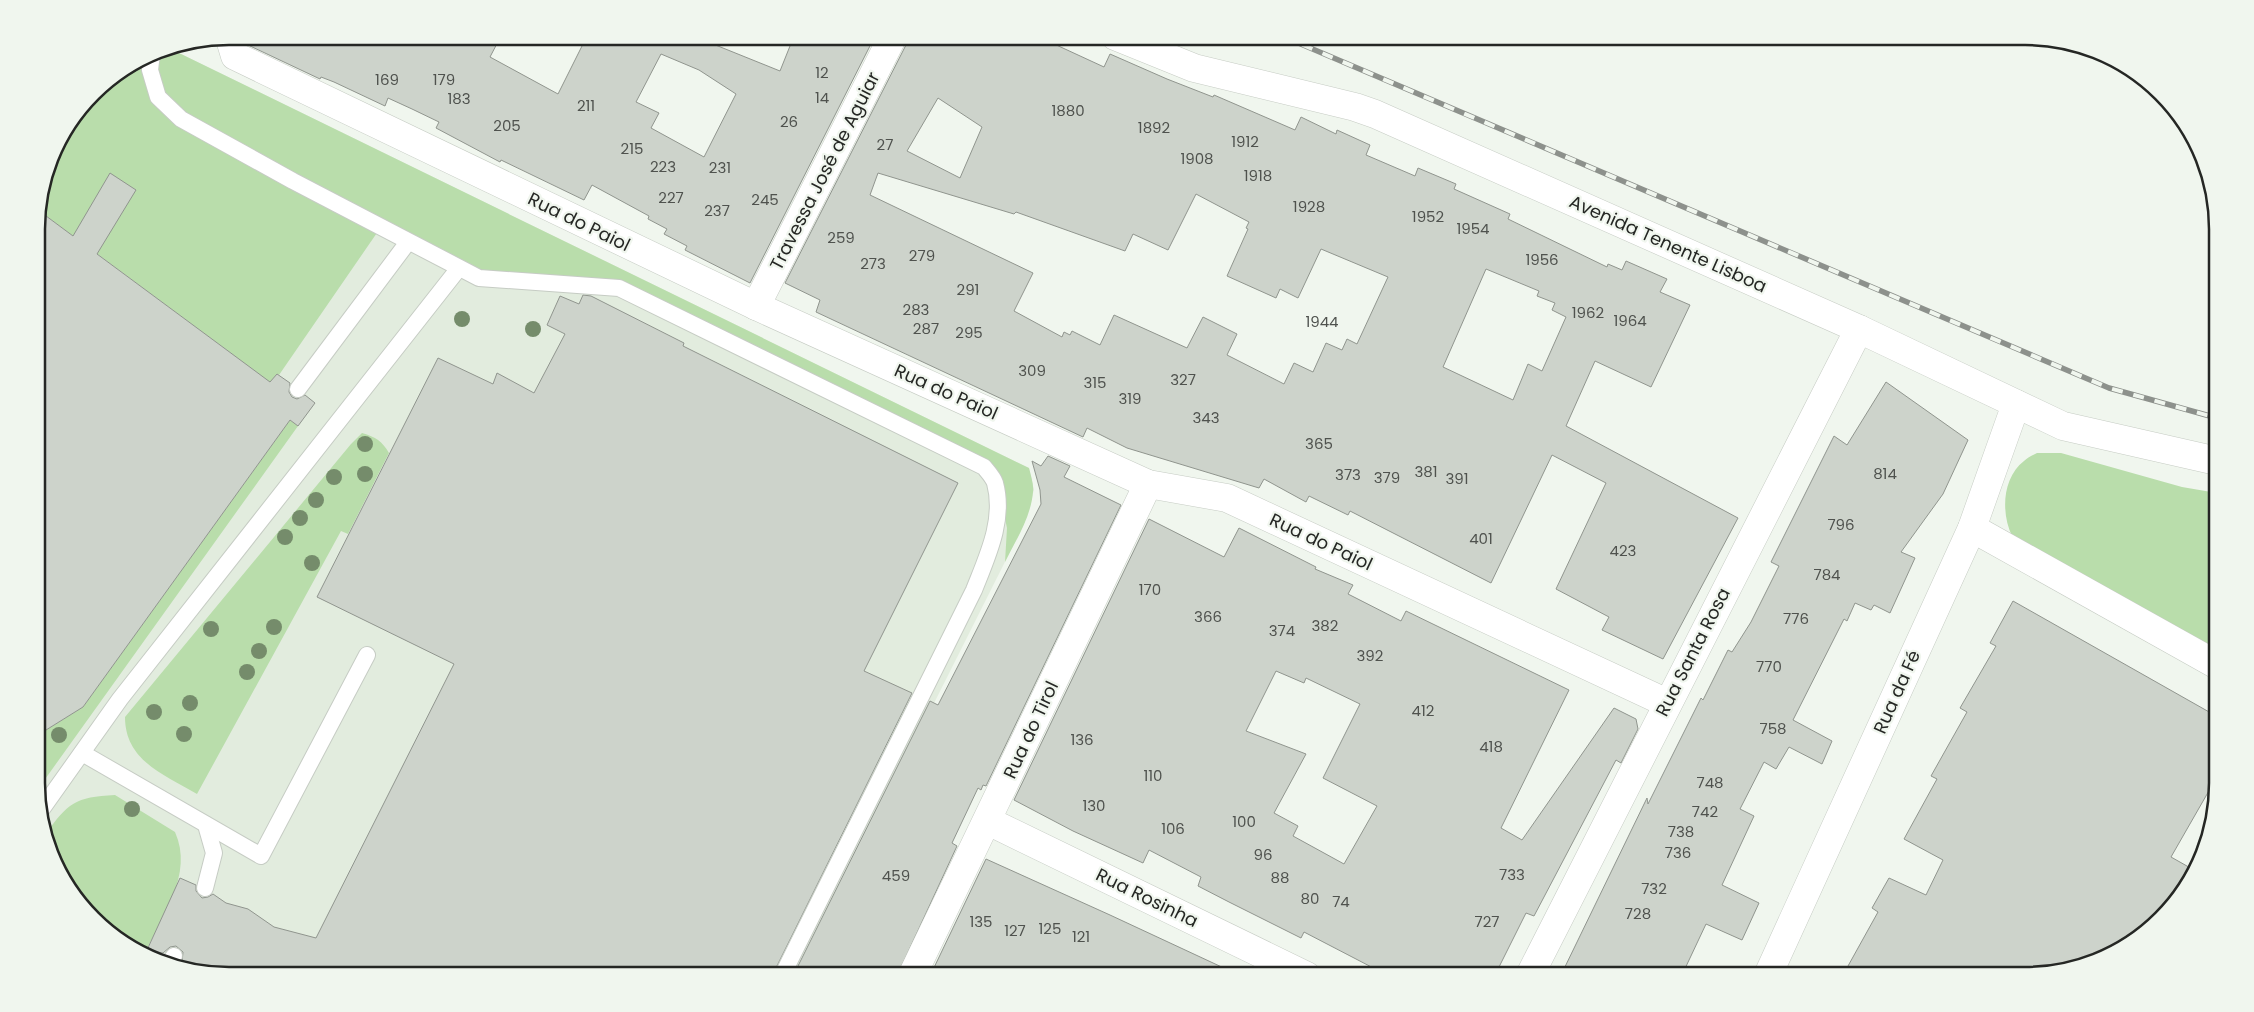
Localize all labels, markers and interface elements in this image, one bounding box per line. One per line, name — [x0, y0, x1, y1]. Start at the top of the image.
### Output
house number: 12 — [815, 62, 829, 83]
street label: Travessa José de Aguiar — [764, 67, 886, 274]
house number: 169 — [375, 69, 399, 90]
house number: 179 — [433, 69, 455, 90]
house number: 14 — [815, 87, 829, 108]
house number: 183 — [447, 88, 471, 109]
house number: 211 — [577, 95, 595, 116]
house number: 1880 — [1051, 100, 1085, 121]
house number: 26 — [780, 111, 798, 132]
house number: 205 — [493, 115, 521, 136]
house number: 1892 — [1138, 117, 1170, 138]
house number: 1912 — [1231, 131, 1259, 152]
house number: 27 — [877, 134, 893, 155]
house number: 215 — [621, 138, 643, 159]
house number: 1908 — [1180, 148, 1214, 169]
house number: 223 — [650, 156, 676, 177]
house number: 231 — [709, 157, 731, 178]
house number: 1918 — [1244, 165, 1272, 186]
street label: Rua do Paiol — [524, 186, 635, 257]
house number: 227 — [658, 187, 684, 208]
house number: 245 — [751, 189, 779, 210]
street label: Avenida Tenente Lisboa — [1566, 189, 1771, 298]
house number: 1928 — [1293, 196, 1325, 217]
house number: 237 — [704, 200, 730, 221]
house number: 1952 — [1412, 206, 1444, 227]
house number: 1954 — [1456, 218, 1490, 239]
house number: 259 — [827, 227, 855, 248]
house number: 279 — [909, 245, 935, 266]
house number: 1956 — [1525, 249, 1559, 270]
house number: 273 — [860, 253, 886, 274]
house number: 291 — [957, 279, 979, 300]
house number: 283 — [903, 299, 929, 320]
house number: 1962 — [1572, 302, 1604, 323]
house number: 1964 — [1613, 310, 1647, 331]
house number: 1944 — [1305, 311, 1339, 332]
house number: 287 — [913, 318, 939, 339]
house number: 295 — [955, 322, 983, 343]
street label: Rua do Paiol — [890, 358, 1002, 426]
house number: 309 — [1018, 360, 1046, 381]
house number: 327 — [1170, 369, 1196, 390]
house number: 315 — [1083, 372, 1107, 393]
house number: 319 — [1118, 388, 1142, 409]
house number: 343 — [1192, 407, 1220, 428]
house number: 365 — [1305, 433, 1333, 454]
house number: 381 — [1414, 461, 1438, 482]
house number: 814 — [1873, 463, 1897, 484]
house number: 373 — [1335, 464, 1361, 485]
house number: 379 — [1374, 467, 1400, 488]
house number: 391 — [1445, 468, 1469, 489]
street label: Rua do Paiol — [1266, 507, 1377, 576]
house number: 796 — [1827, 514, 1855, 535]
house number: 401 — [1469, 528, 1493, 549]
house number: 423 — [1610, 540, 1636, 561]
house number: 784 — [1813, 564, 1841, 585]
house number: 170 — [1139, 579, 1161, 600]
street label: Rua Santa Rosa — [1649, 583, 1736, 720]
house number: 366 — [1194, 606, 1222, 627]
house number: 776 — [1783, 608, 1809, 629]
house number: 382 — [1312, 615, 1338, 636]
house number: 374 — [1269, 620, 1295, 641]
house number: 392 — [1357, 645, 1383, 666]
street label: Rua da Fé — [1867, 646, 1926, 737]
house number: 770 — [1756, 656, 1782, 677]
street label: Rua do Tirol — [997, 677, 1064, 783]
house number: 412 — [1412, 700, 1434, 721]
house number: 758 — [1759, 718, 1787, 739]
house number: 136 — [1070, 729, 1094, 750]
house number: 418 — [1479, 736, 1503, 757]
house number: 110 — [1143, 765, 1163, 786]
house number: 748 — [1696, 772, 1724, 793]
house number: 130 — [1082, 795, 1106, 816]
house number: 742 — [1692, 801, 1718, 822]
house number: 100 — [1232, 811, 1256, 832]
house number: 106 — [1161, 818, 1185, 839]
house number: 738 — [1668, 821, 1694, 842]
house number: 736 — [1665, 842, 1691, 863]
house number: 96 — [1254, 844, 1272, 865]
street label: Rua Rosinha — [1092, 862, 1203, 933]
house number: 733 — [1499, 864, 1525, 885]
house number: 459 — [882, 865, 910, 886]
house number: 88 — [1271, 867, 1289, 888]
house number: 732 — [1641, 878, 1667, 899]
house number: 80 — [1301, 888, 1319, 909]
house number: 74 — [1332, 891, 1350, 912]
house number: 728 — [1625, 903, 1651, 924]
house number: 135 — [969, 911, 993, 932]
house number: 727 — [1474, 911, 1500, 932]
house number: 125 — [1039, 918, 1061, 939]
house number: 127 — [1004, 920, 1026, 941]
house number: 121 — [1072, 926, 1090, 947]

